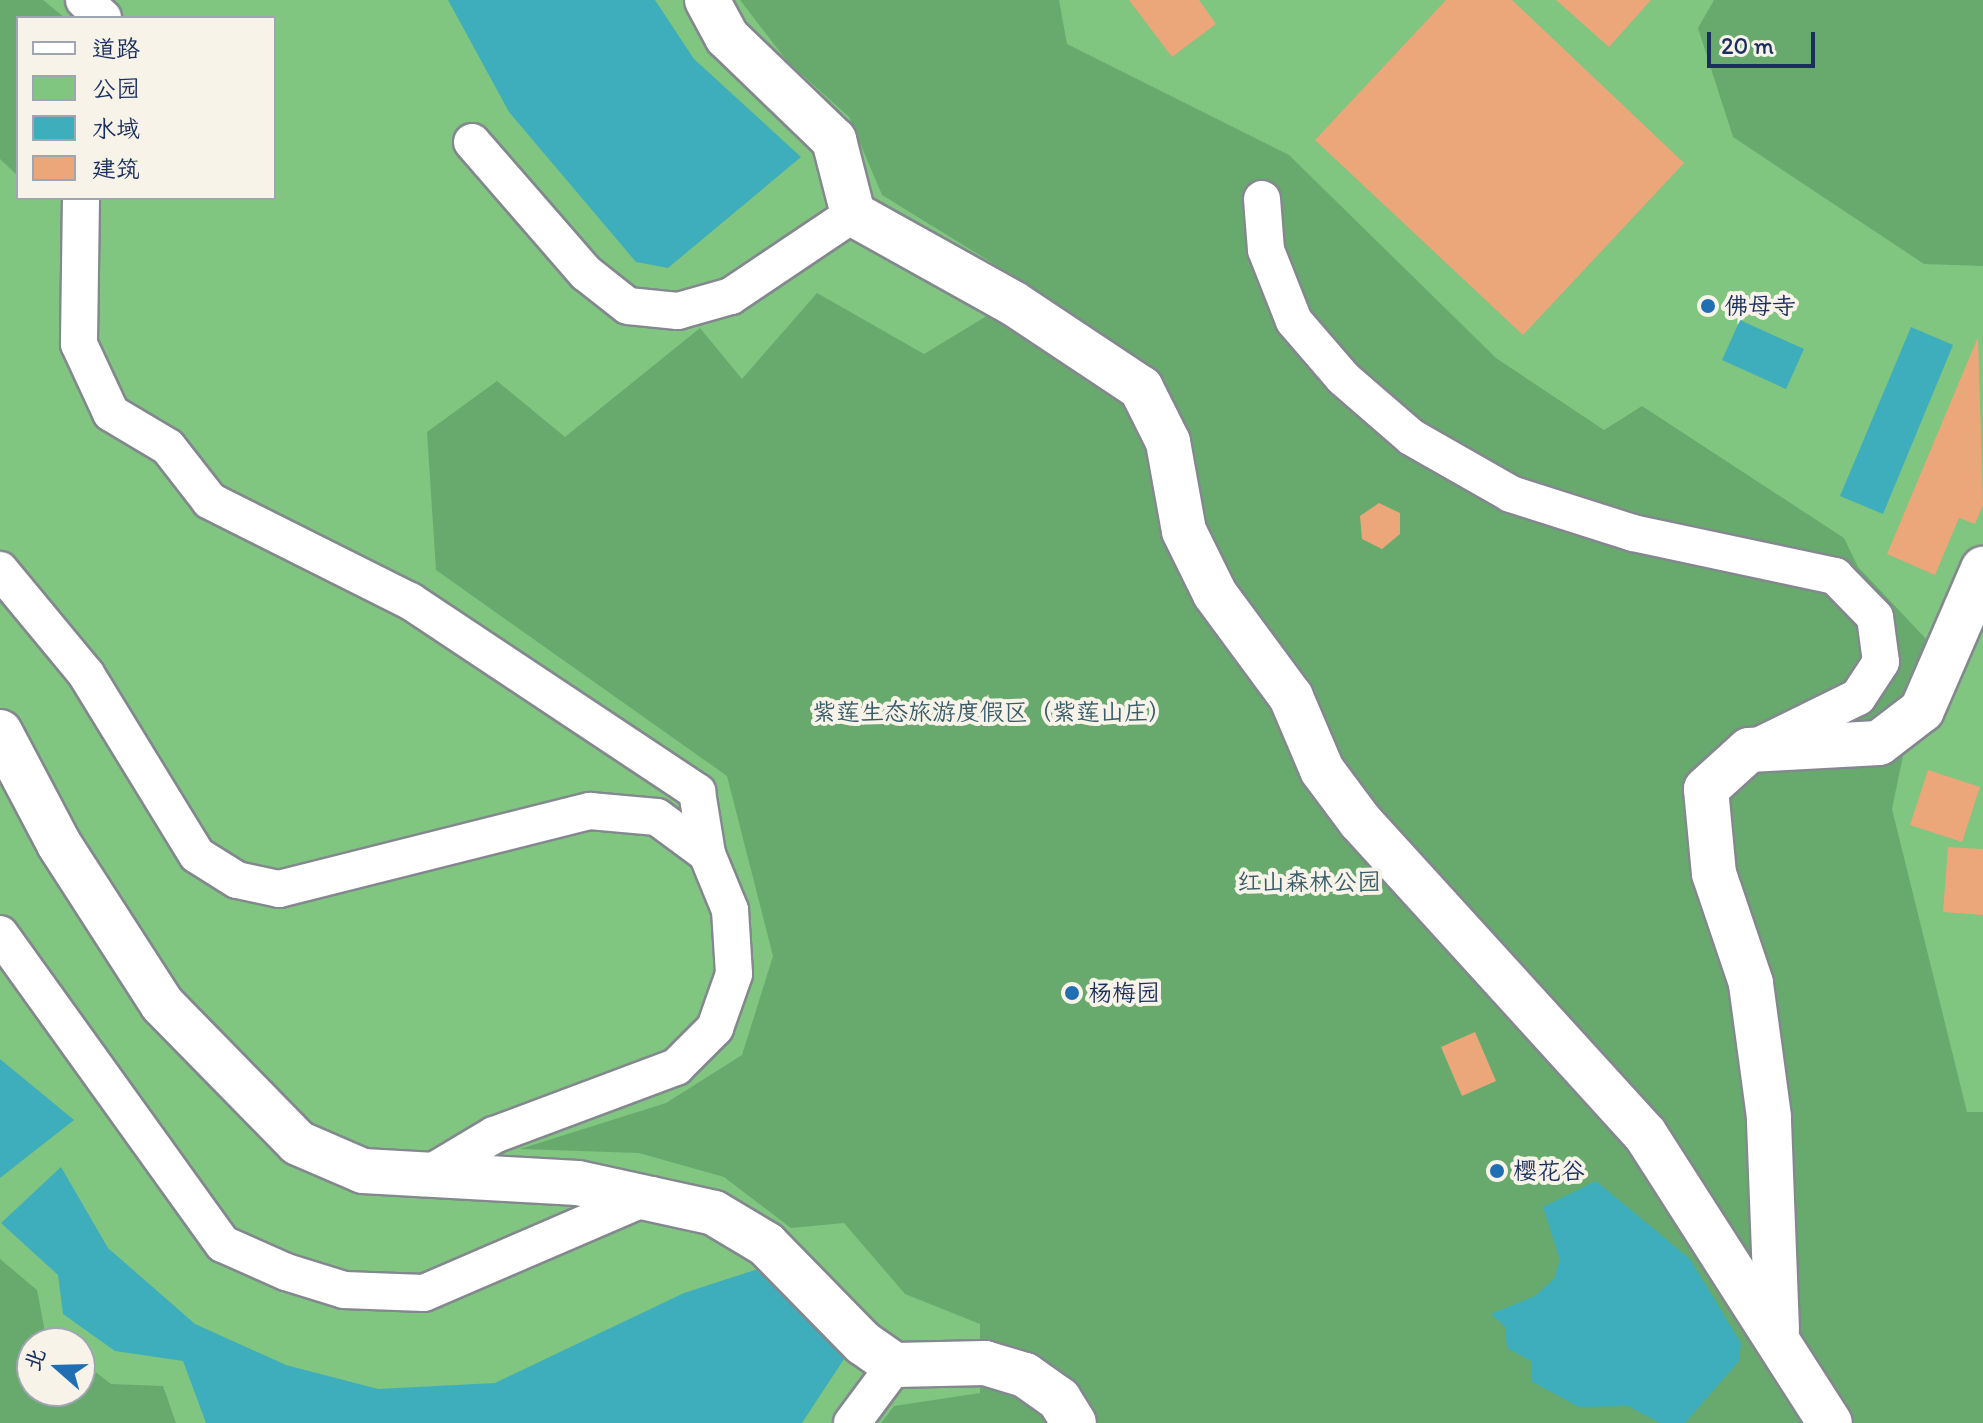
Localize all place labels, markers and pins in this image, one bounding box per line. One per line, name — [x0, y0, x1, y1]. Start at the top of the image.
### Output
place label: 佛母寺 — [1724, 292, 1796, 320]
marker: 佛母寺 — [1699, 297, 1717, 315]
place label: 杨梅园 — [1088, 979, 1160, 1007]
marker: 杨梅园 — [1063, 984, 1081, 1002]
place label: 樱花谷 — [1513, 1157, 1585, 1185]
marker: 樱花谷 — [1488, 1162, 1506, 1180]

